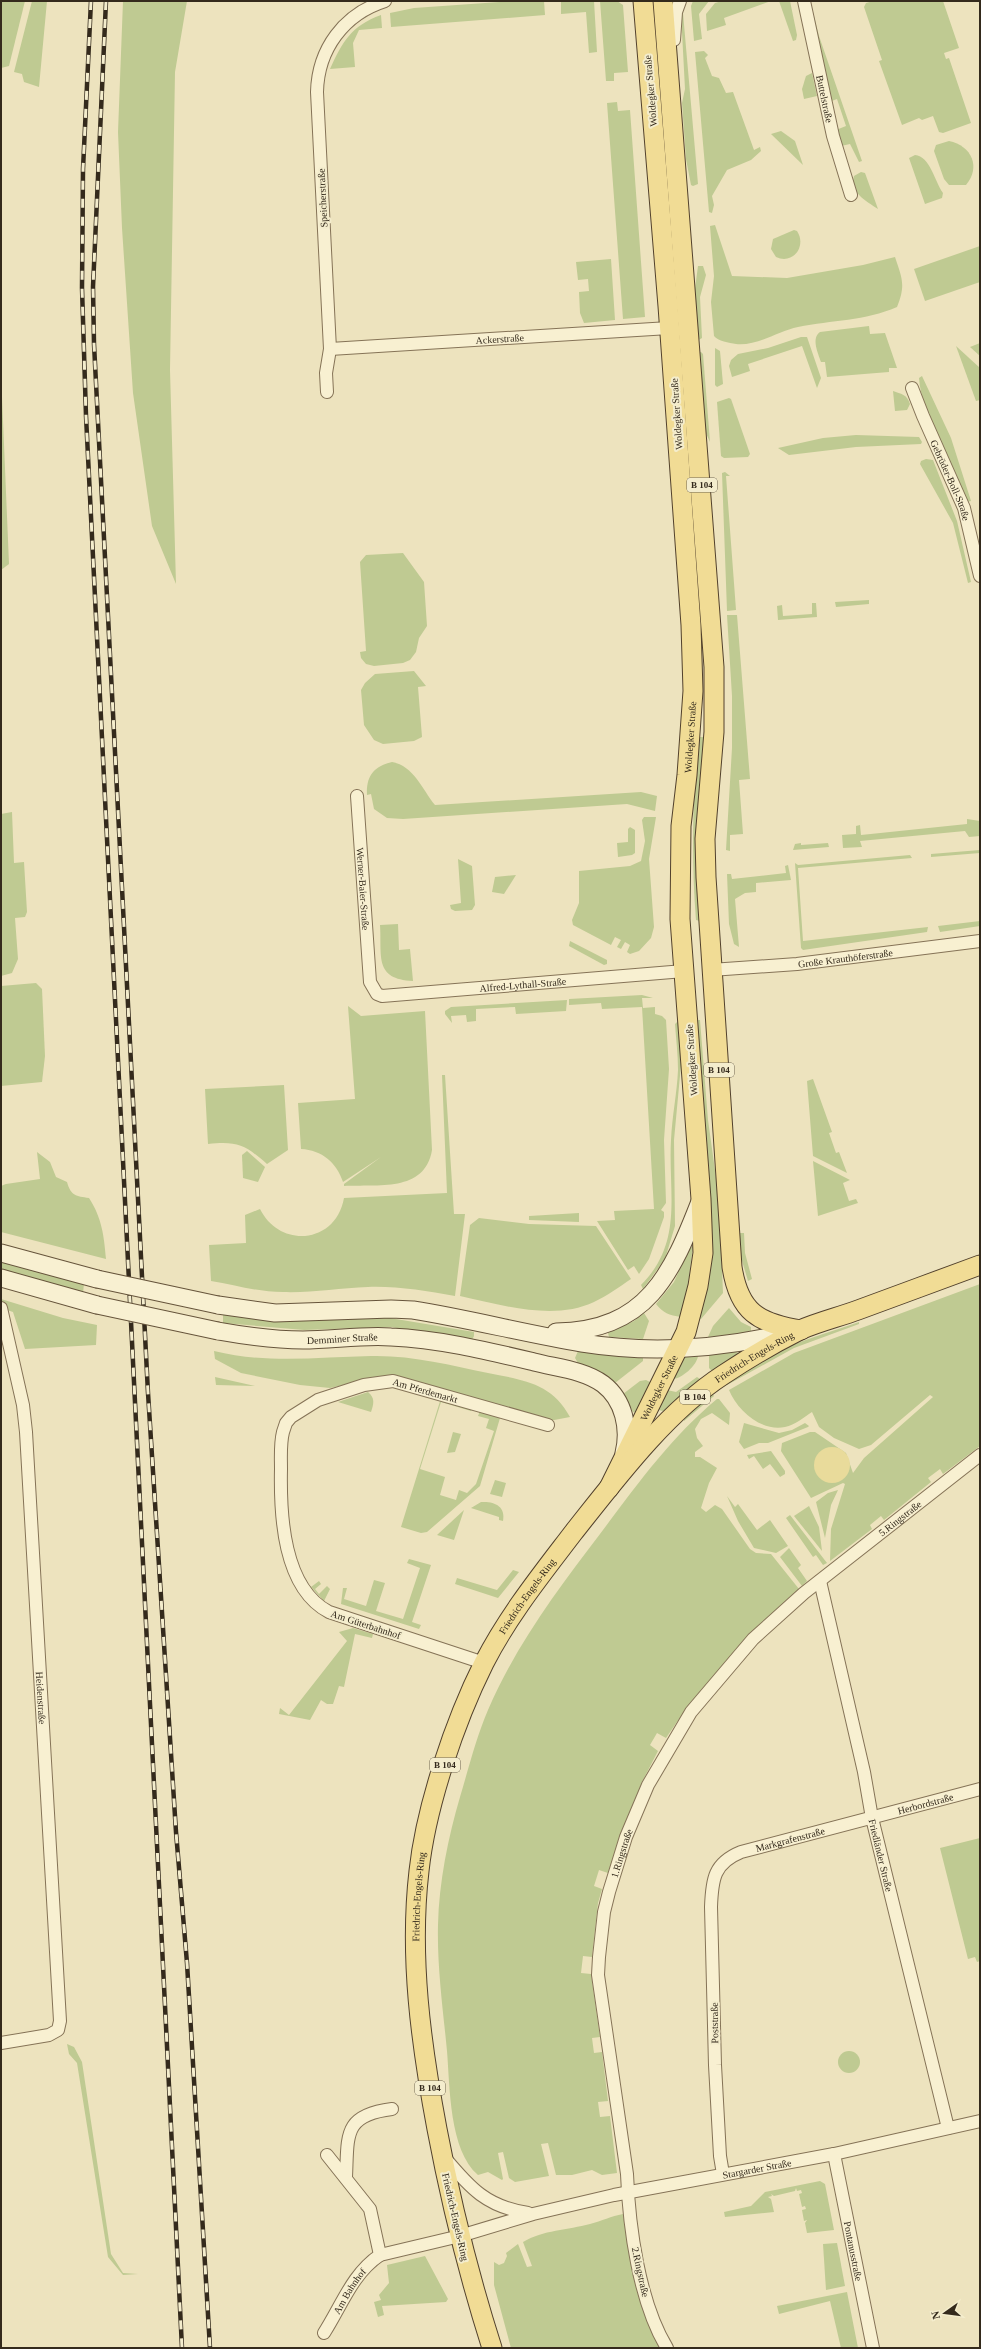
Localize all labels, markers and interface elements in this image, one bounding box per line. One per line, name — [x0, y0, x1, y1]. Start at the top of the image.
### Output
street label: Woldegker Straße — [642, 54, 659, 127]
street label: Buttelstraße — [814, 74, 835, 124]
street label: Speicherstraße — [315, 168, 330, 228]
street label: Ackerstraße — [475, 332, 525, 346]
street label: Woldegker Straße — [668, 377, 684, 450]
street label: Gebrüder-Boll-Straße — [928, 438, 972, 522]
road number: B 104 — [687, 478, 717, 492]
street label: Woldegker Straße — [682, 700, 698, 773]
street label: Werner-Baier-Straße — [355, 847, 371, 931]
street label: Große Krauthöferstraße — [797, 947, 894, 970]
street label: Alfred-Lythall-Straße — [479, 976, 567, 994]
street label: Woldegker Straße — [683, 1023, 699, 1096]
road number: B 104 — [704, 1063, 734, 1077]
street label: Friedrich-Engels-Ring — [713, 1329, 796, 1385]
street label: Demminer Straße — [307, 1332, 378, 1346]
street label: Woldegker Straße — [638, 1353, 680, 1422]
street label: Am Pferdemarkt — [391, 1376, 459, 1405]
road number: B 104 — [680, 1390, 710, 1404]
street label: 5.Ringstraße — [877, 1498, 924, 1538]
street label: Friedrich-Engels-Ring — [497, 1556, 558, 1636]
street label: Am Güterbahnhof — [329, 1608, 403, 1641]
street label: Heidenstraße — [34, 1671, 48, 1725]
road number: B 104 — [430, 1758, 460, 1772]
street label: Herbordstraße — [896, 1791, 955, 1816]
street label: Friedländer Straße — [866, 1818, 895, 1893]
street label: Markgrafenstraße — [754, 1825, 827, 1854]
street label: 1.Ringstraße — [609, 1827, 635, 1879]
street label: Friedrich-Engels-Ring — [410, 1851, 428, 1941]
street label: Poststraße — [709, 2002, 720, 2044]
road number: B 104 — [415, 2081, 445, 2095]
street label: Stargarder Straße — [722, 2157, 793, 2181]
street label: Friedrich-Engels-Ring — [440, 2172, 471, 2262]
street label: Pontanusstraße — [842, 2220, 864, 2283]
street label: 2.Ringstraße — [630, 2246, 651, 2299]
street label: Am Bahnhof — [331, 2266, 369, 2316]
north arrow — [925, 2293, 965, 2333]
text: N — [929, 2310, 942, 2321]

